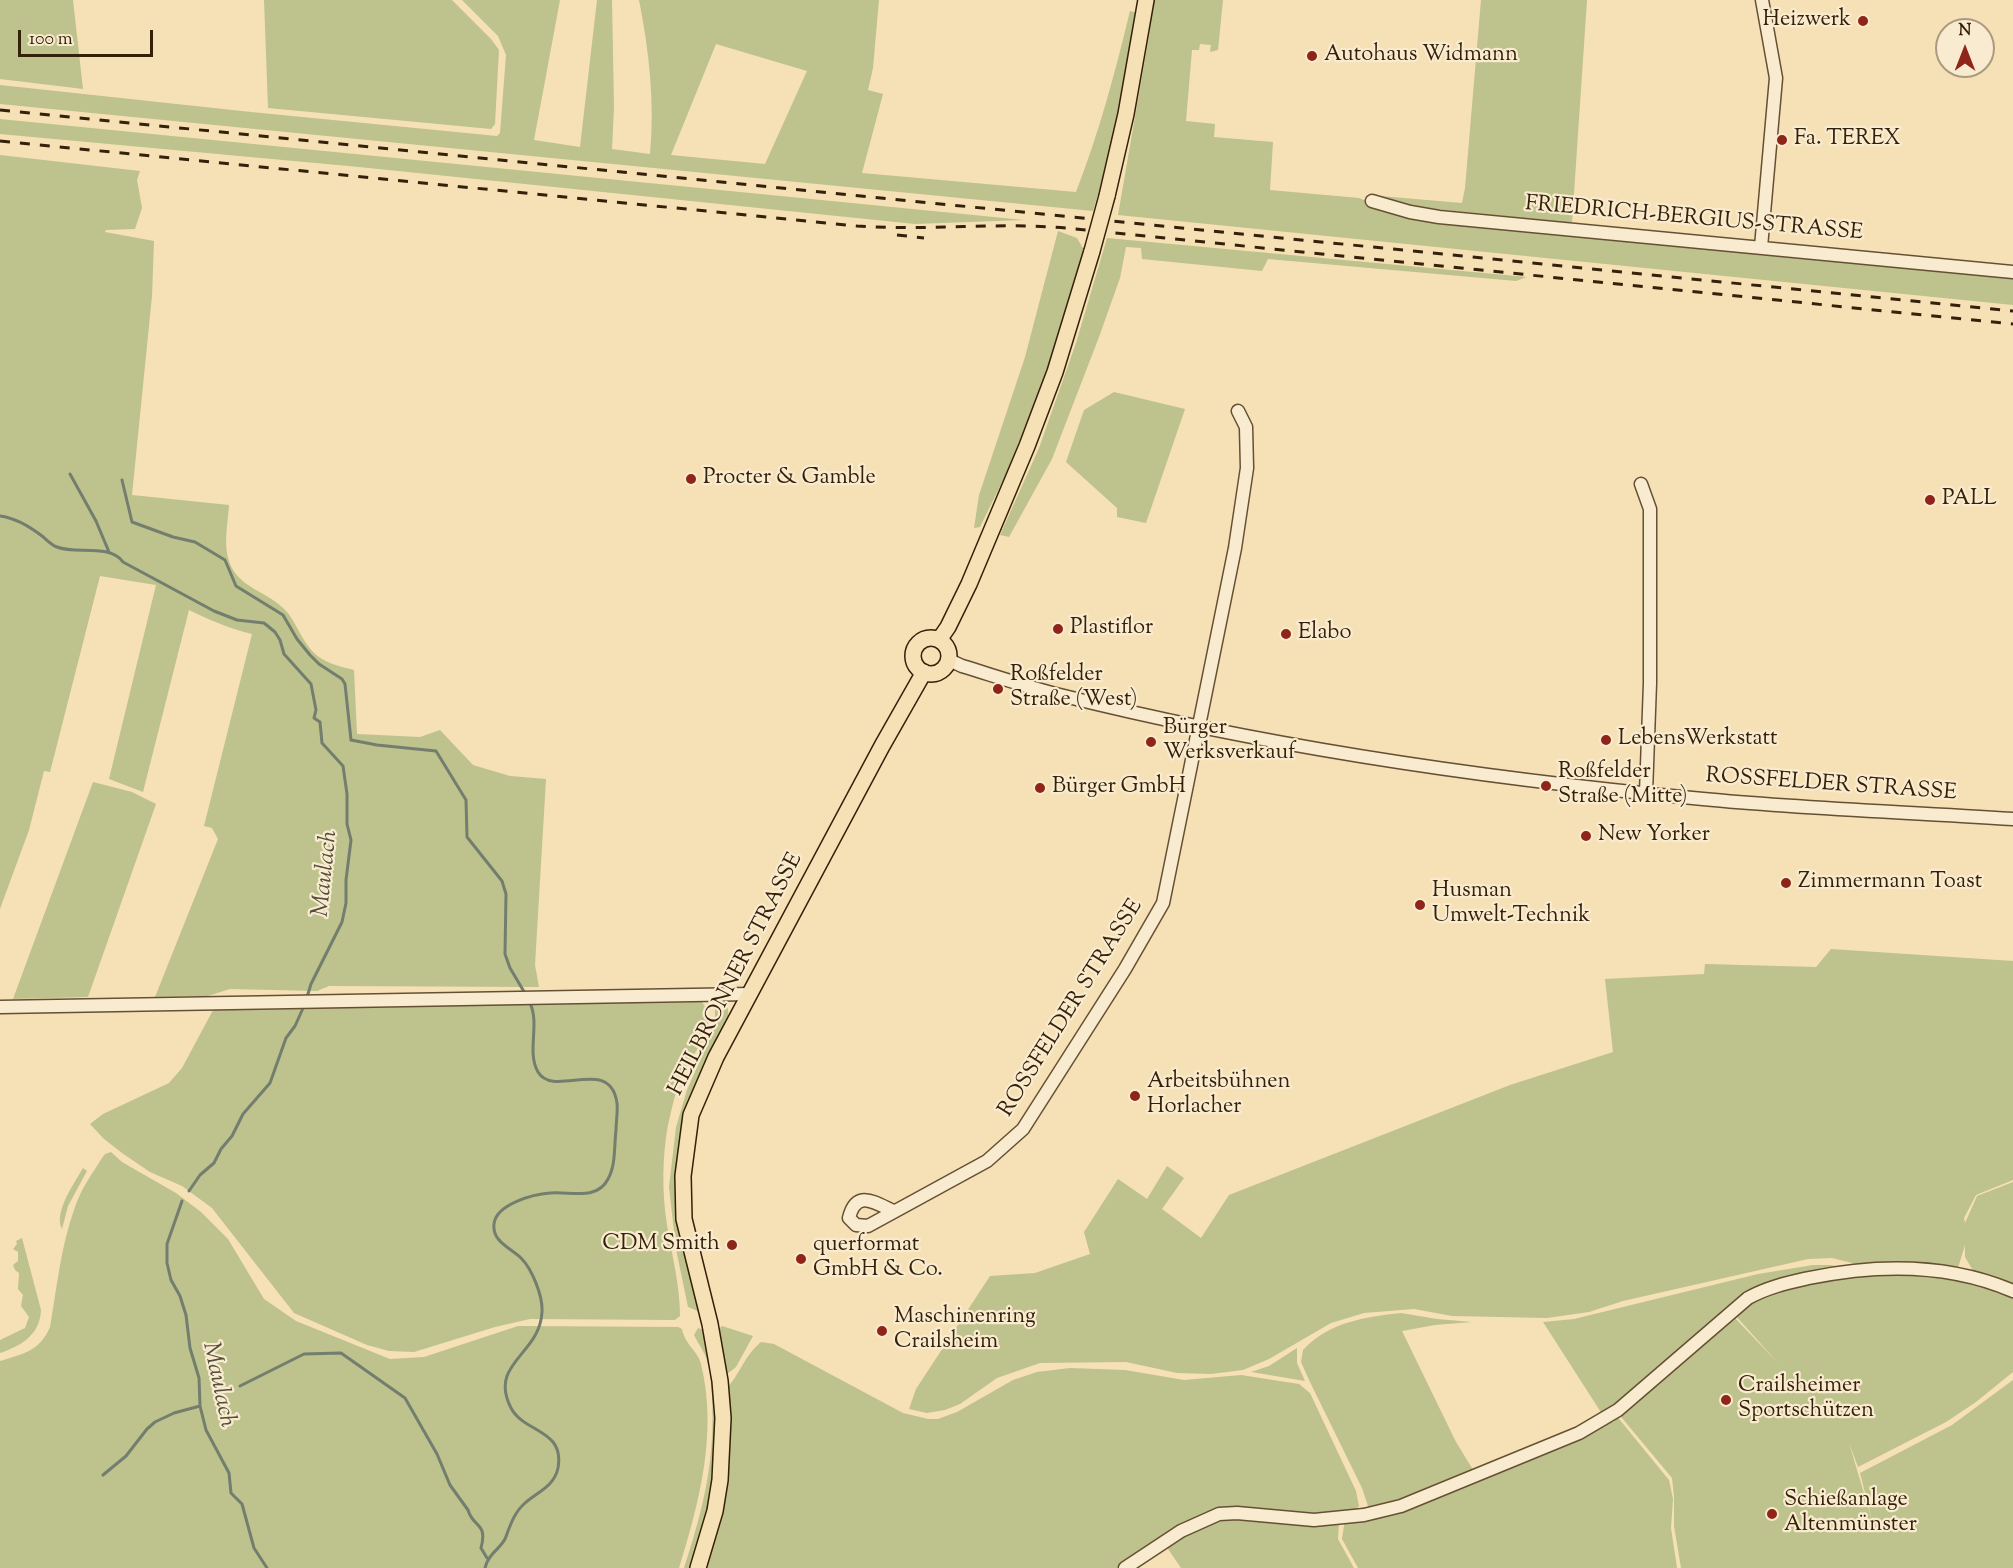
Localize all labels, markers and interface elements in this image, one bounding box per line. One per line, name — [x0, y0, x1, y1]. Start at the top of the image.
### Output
place label: Heizwerk — [1763, 8, 1851, 34]
marker: Heizwerk — [1856, 14, 1870, 28]
scale bar — [21, 18, 156, 56]
north arrow — [1935, 18, 1995, 78]
text: N — [1959, 20, 1971, 43]
text: 100 m — [29, 27, 73, 53]
place label: Autohaus Widmann — [1324, 43, 1518, 69]
marker: Autohaus Widmann — [1305, 49, 1319, 63]
place label: Fa. TEREX — [1794, 127, 1901, 153]
marker: Fa. TEREX — [1775, 133, 1789, 147]
street label: FRIEDRICH-BERGIUS-STRASSE — [1524, 192, 1864, 248]
place label: Procter & Gamble — [703, 466, 876, 492]
marker: Procter & Gamble — [684, 472, 698, 486]
place label: PALL — [1942, 487, 1997, 513]
marker: PALL — [1923, 493, 1937, 507]
place label: Plastiflor — [1070, 616, 1153, 642]
place label: Elabo — [1298, 621, 1351, 647]
marker: Plastiflor — [1051, 622, 1065, 636]
marker: Elabo — [1279, 627, 1293, 641]
place label: Roßfelder Straße (West) — [1010, 663, 1138, 714]
marker: Roßfelder Straße (West) — [991, 682, 1005, 696]
place label: Bürger Werksverkauf — [1163, 716, 1296, 768]
place label: LebensWerkstatt — [1618, 727, 1778, 753]
marker: LebensWerkstatt — [1599, 733, 1613, 747]
marker: Bürger Werksverkauf — [1144, 735, 1158, 749]
place label: Roßfelder Straße (Mitte) — [1558, 760, 1687, 812]
street label: ROSSFELDER STRASSE — [1705, 764, 1957, 808]
place label: Bürger GmbH — [1052, 775, 1186, 801]
marker: Roßfelder Straße (Mitte) — [1539, 779, 1553, 793]
marker: Bürger GmbH — [1033, 781, 1047, 795]
place label: New Yorker — [1598, 823, 1710, 849]
water label: Maulach — [308, 829, 346, 919]
marker: New Yorker — [1579, 829, 1593, 843]
street label: HEILBRONNER STRASSE — [664, 849, 810, 1101]
place label: Zimmermann Toast — [1798, 870, 1982, 896]
marker: Zimmermann Toast — [1779, 876, 1793, 890]
place label: Husman Umwelt-Technik — [1432, 879, 1590, 930]
street label: ROSSFELDER STRASSE — [994, 895, 1150, 1123]
marker: Husman Umwelt-Technik — [1413, 898, 1427, 912]
place label: Arbeitsbühnen Horlacher — [1147, 1070, 1290, 1122]
marker: Arbeitsbühnen Horlacher — [1128, 1089, 1142, 1103]
place label: CDM Smith — [602, 1232, 720, 1258]
place label: querformat GmbH & Co. — [813, 1233, 943, 1284]
marker: CDM Smith — [725, 1238, 739, 1252]
marker: querformat GmbH & Co. — [794, 1252, 808, 1266]
place label: Maschinenring Crailsheim — [894, 1305, 1036, 1356]
marker: Maschinenring Crailsheim — [875, 1324, 889, 1338]
water label: Maulach — [194, 1340, 240, 1430]
place label: Crailsheimer Sportschützen — [1738, 1374, 1874, 1426]
marker: Crailsheimer Sportschützen — [1719, 1393, 1733, 1407]
place label: Schießanlage Altenmünster — [1784, 1488, 1917, 1540]
marker: Schießanlage Altenmünster — [1765, 1507, 1779, 1521]

